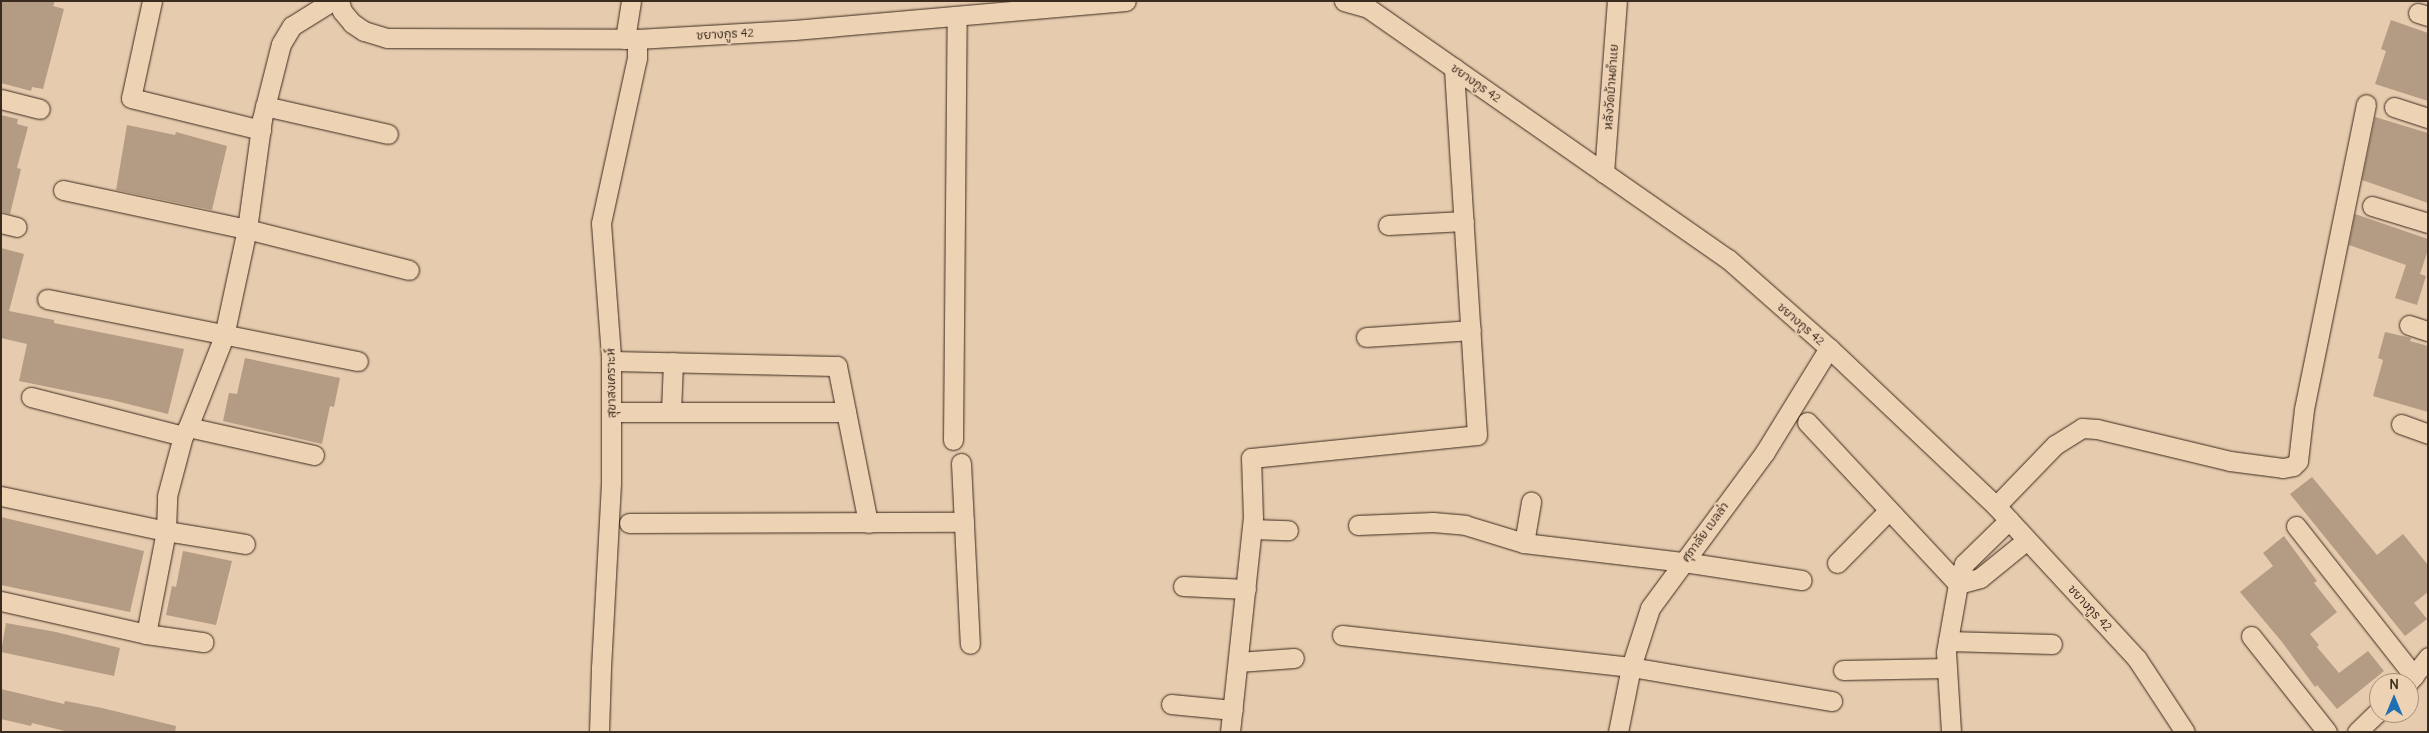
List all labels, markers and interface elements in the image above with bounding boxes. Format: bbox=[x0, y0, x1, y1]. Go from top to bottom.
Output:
street label: ชยางกูร 42 bbox=[696, 25, 754, 43]
street label: หลังวัดบ้านตำแย bbox=[1601, 43, 1621, 131]
street label: ชยางกูร 42 bbox=[1448, 60, 1504, 106]
street label: ชยางกูร 42 bbox=[1774, 299, 1828, 349]
street label: สุขาสงเคราะห์ bbox=[603, 348, 619, 418]
street label: ศุภาลัย เบลล่า bbox=[1678, 499, 1732, 565]
street label: ชยางกูร 42 bbox=[2065, 582, 2115, 634]
north arrow bbox=[2369, 673, 2419, 723]
text: N bbox=[2389, 675, 2399, 693]

